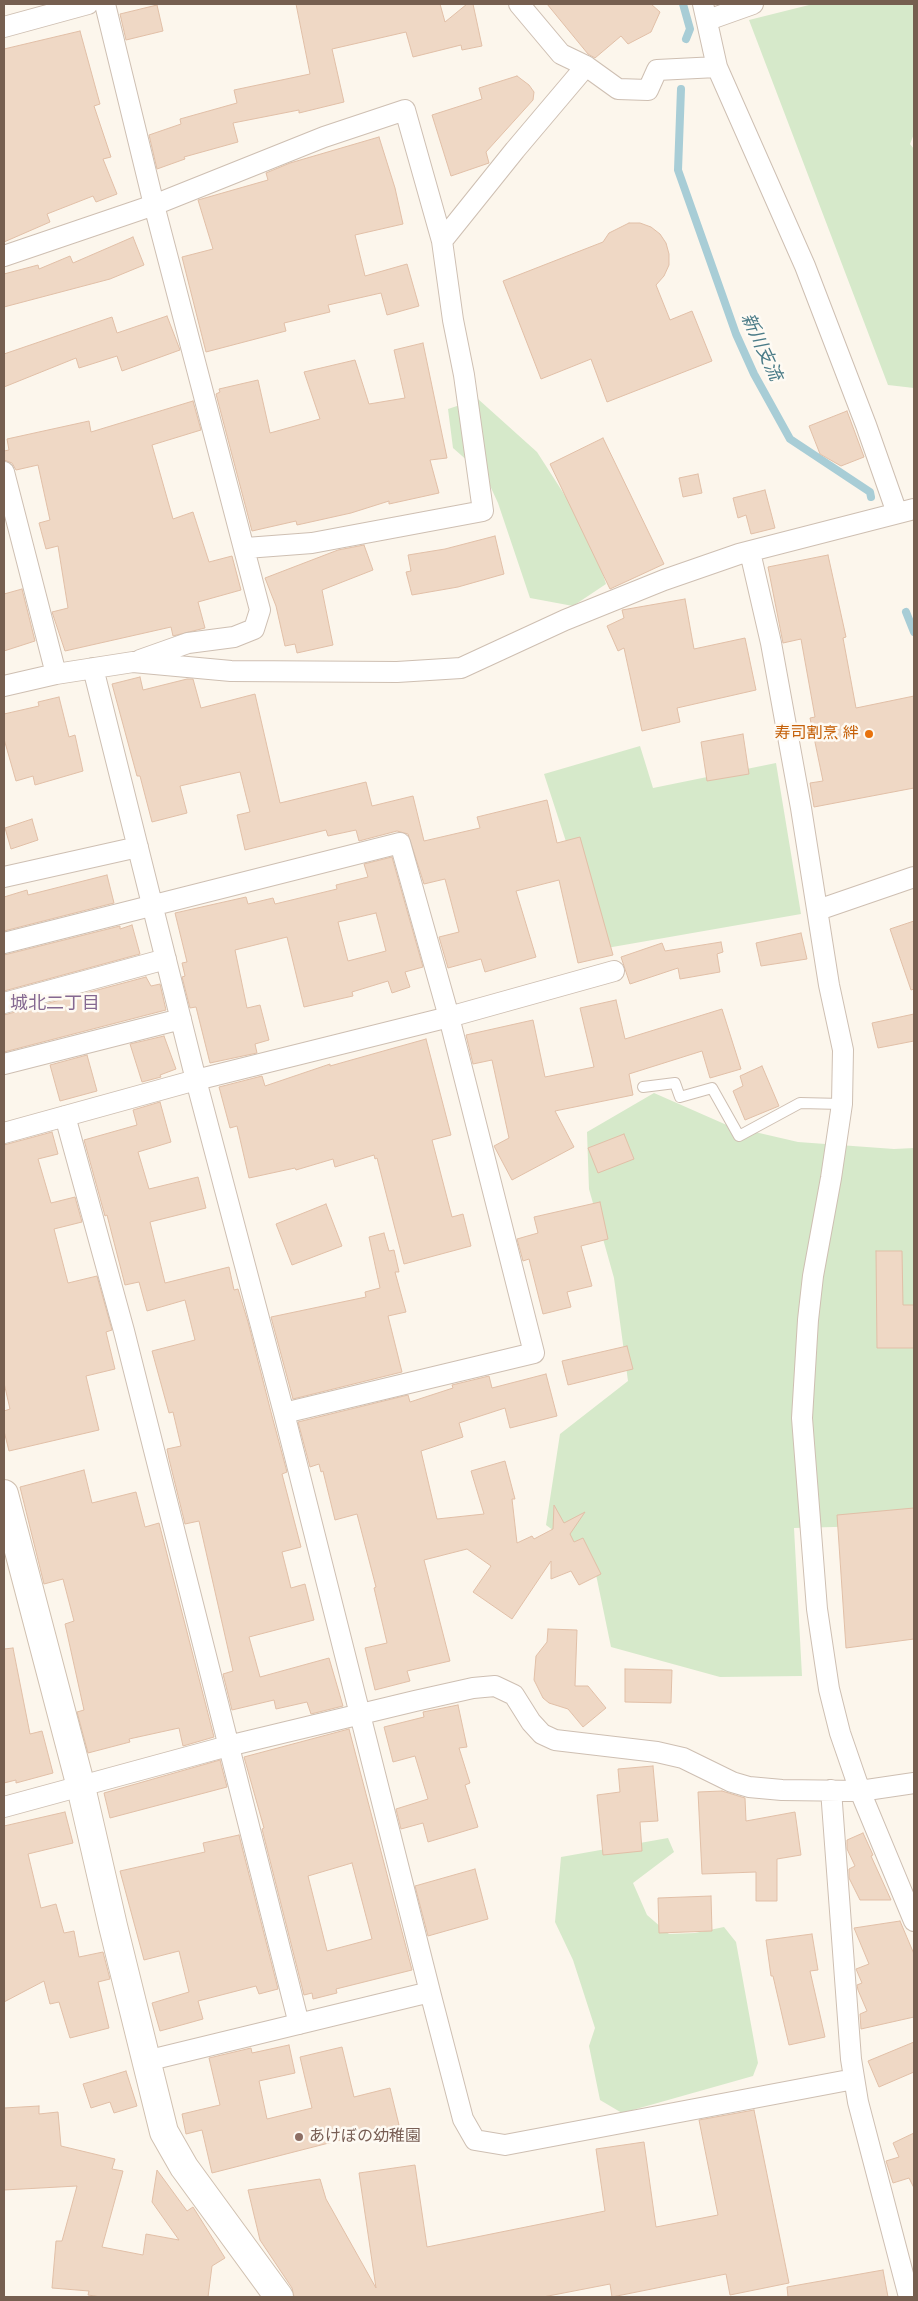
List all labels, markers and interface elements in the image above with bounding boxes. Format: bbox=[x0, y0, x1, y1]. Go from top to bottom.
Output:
water label: 新川支流 bbox=[736, 310, 786, 384]
place label: 寿司割烹 絆 bbox=[775, 724, 859, 744]
marker: 寿司割烹 絆 bbox=[863, 728, 875, 740]
district label: 城北二丁目 bbox=[10, 993, 100, 1015]
place label: あけぼの幼稚園 bbox=[309, 2127, 421, 2147]
marker: あけぼの幼稚園 bbox=[293, 2131, 305, 2143]

